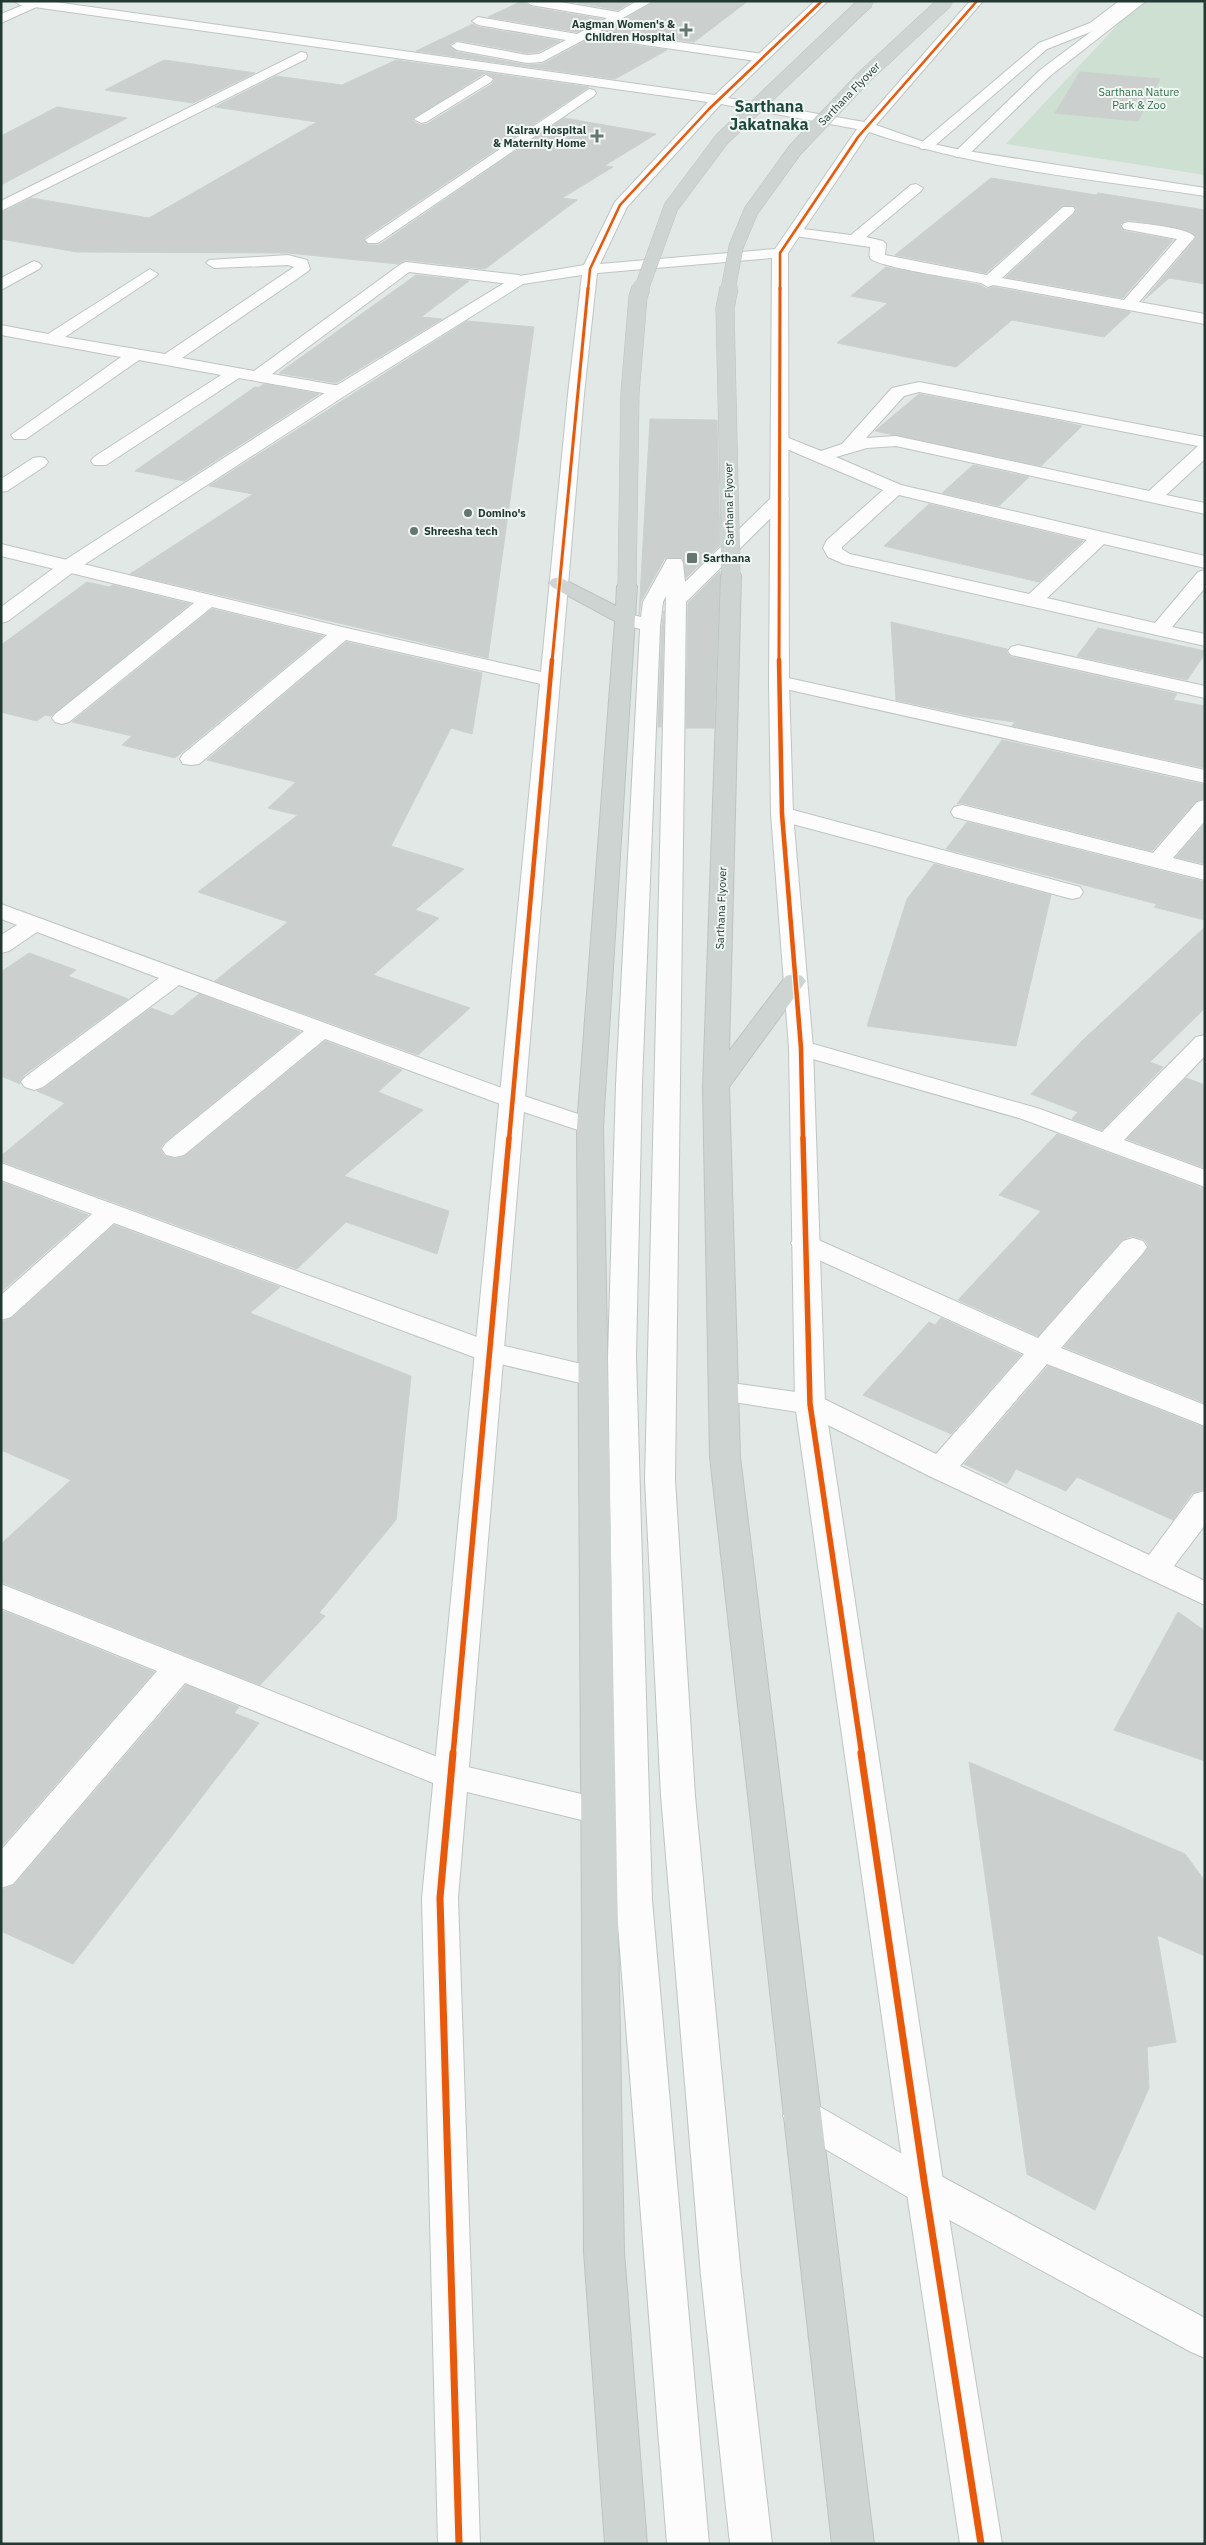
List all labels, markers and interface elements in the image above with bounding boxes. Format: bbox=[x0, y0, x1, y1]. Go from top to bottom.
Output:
place label: Aagman Women's & Children Hospital bbox=[572, 17, 676, 44]
marker: Aagman Women's & Children Hospital bbox=[679, 23, 693, 37]
street label: Sarthana Flyover bbox=[815, 59, 883, 129]
park label: Sarthana Nature Park & Zoo bbox=[1099, 85, 1179, 112]
district label: Sarthana Jakatnaka bbox=[729, 96, 809, 134]
place label: Kalrav Hospital & Maternity Home bbox=[493, 123, 587, 150]
marker: Kalrav Hospital & Maternity Home bbox=[590, 129, 604, 143]
street label: Sarthana Flyover bbox=[721, 462, 737, 546]
place label: Domino's bbox=[478, 506, 526, 520]
marker: Domino's bbox=[462, 507, 474, 519]
place label: Shreesha tech bbox=[424, 524, 498, 538]
marker: Shreesha tech bbox=[408, 525, 420, 537]
marker: Sarthana bbox=[685, 551, 699, 565]
place label: Sarthana bbox=[703, 551, 750, 565]
street label: Sarthana Flyover bbox=[713, 866, 729, 950]

